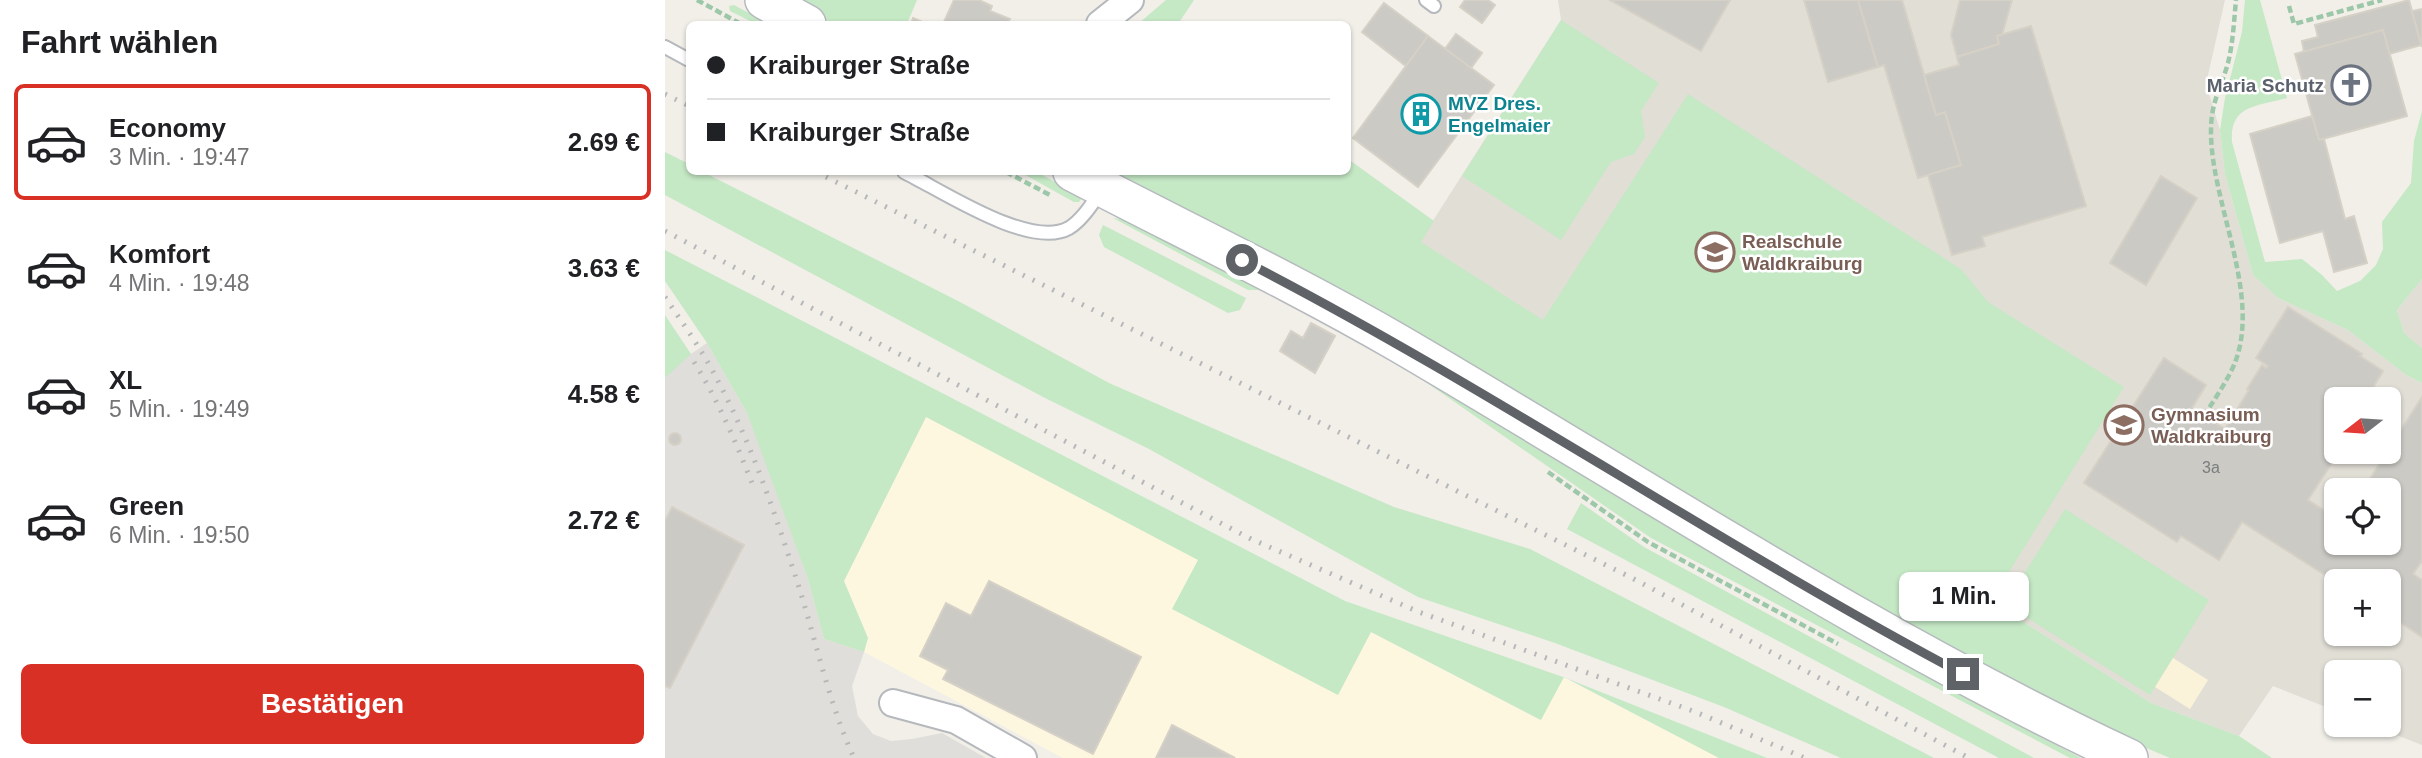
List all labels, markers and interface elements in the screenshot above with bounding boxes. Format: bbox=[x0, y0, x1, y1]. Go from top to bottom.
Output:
text: Fahrt wählen bbox=[21, 24, 218, 60]
text: Kraiburger Straße bbox=[749, 50, 970, 80]
church icon: Maria Schutz bbox=[2330, 64, 2372, 106]
place label: Maria Schutz bbox=[2207, 75, 2324, 96]
building icon: MVZ Dres. Engelmaier bbox=[1400, 93, 1442, 135]
place label: MVZ Dres. Engelmaier bbox=[1448, 93, 1551, 136]
icon: car bbox=[25, 111, 88, 174]
text: Economy bbox=[109, 113, 226, 143]
text: Kraiburger Straße bbox=[749, 117, 970, 147]
text: 2.69 € bbox=[568, 127, 640, 157]
text: 3 Min. · 19:47 bbox=[109, 144, 250, 170]
school or university icon: Realschule Waldkraiburg bbox=[1694, 231, 1736, 273]
place label: Realschule Waldkraiburg bbox=[1742, 231, 1863, 274]
icon: car bbox=[25, 237, 88, 300]
text: Komfort bbox=[109, 239, 210, 269]
route start bbox=[1226, 244, 1258, 276]
text: 3.63 € bbox=[568, 253, 640, 283]
text: 4 Min. · 19:48 bbox=[109, 270, 250, 296]
icon: car bbox=[25, 363, 88, 426]
text: XL bbox=[109, 365, 142, 395]
text: 4.58 € bbox=[568, 379, 640, 409]
north arrow bbox=[2324, 387, 2401, 464]
map controls bbox=[2324, 387, 2401, 737]
text: 5 Min. · 19:49 bbox=[109, 396, 250, 422]
school or university icon: Gymnasium Waldkraiburg bbox=[2103, 404, 2145, 446]
place label: Gymnasium Waldkraiburg bbox=[2151, 404, 2272, 447]
house number: 3a bbox=[2202, 459, 2220, 476]
button: locate bbox=[2324, 478, 2401, 555]
icon: car bbox=[25, 489, 88, 552]
text: Green bbox=[109, 491, 184, 521]
text: 2.72 € bbox=[568, 505, 640, 535]
text: 6 Min. · 19:50 bbox=[109, 522, 250, 548]
button: + bbox=[2324, 569, 2401, 646]
callout: 1 Min. bbox=[1898, 572, 2028, 622]
text: 1 Min. bbox=[1931, 583, 1997, 609]
route end bbox=[1947, 658, 1979, 690]
button: − bbox=[2324, 660, 2401, 737]
button: Bestätigen bbox=[21, 664, 644, 744]

